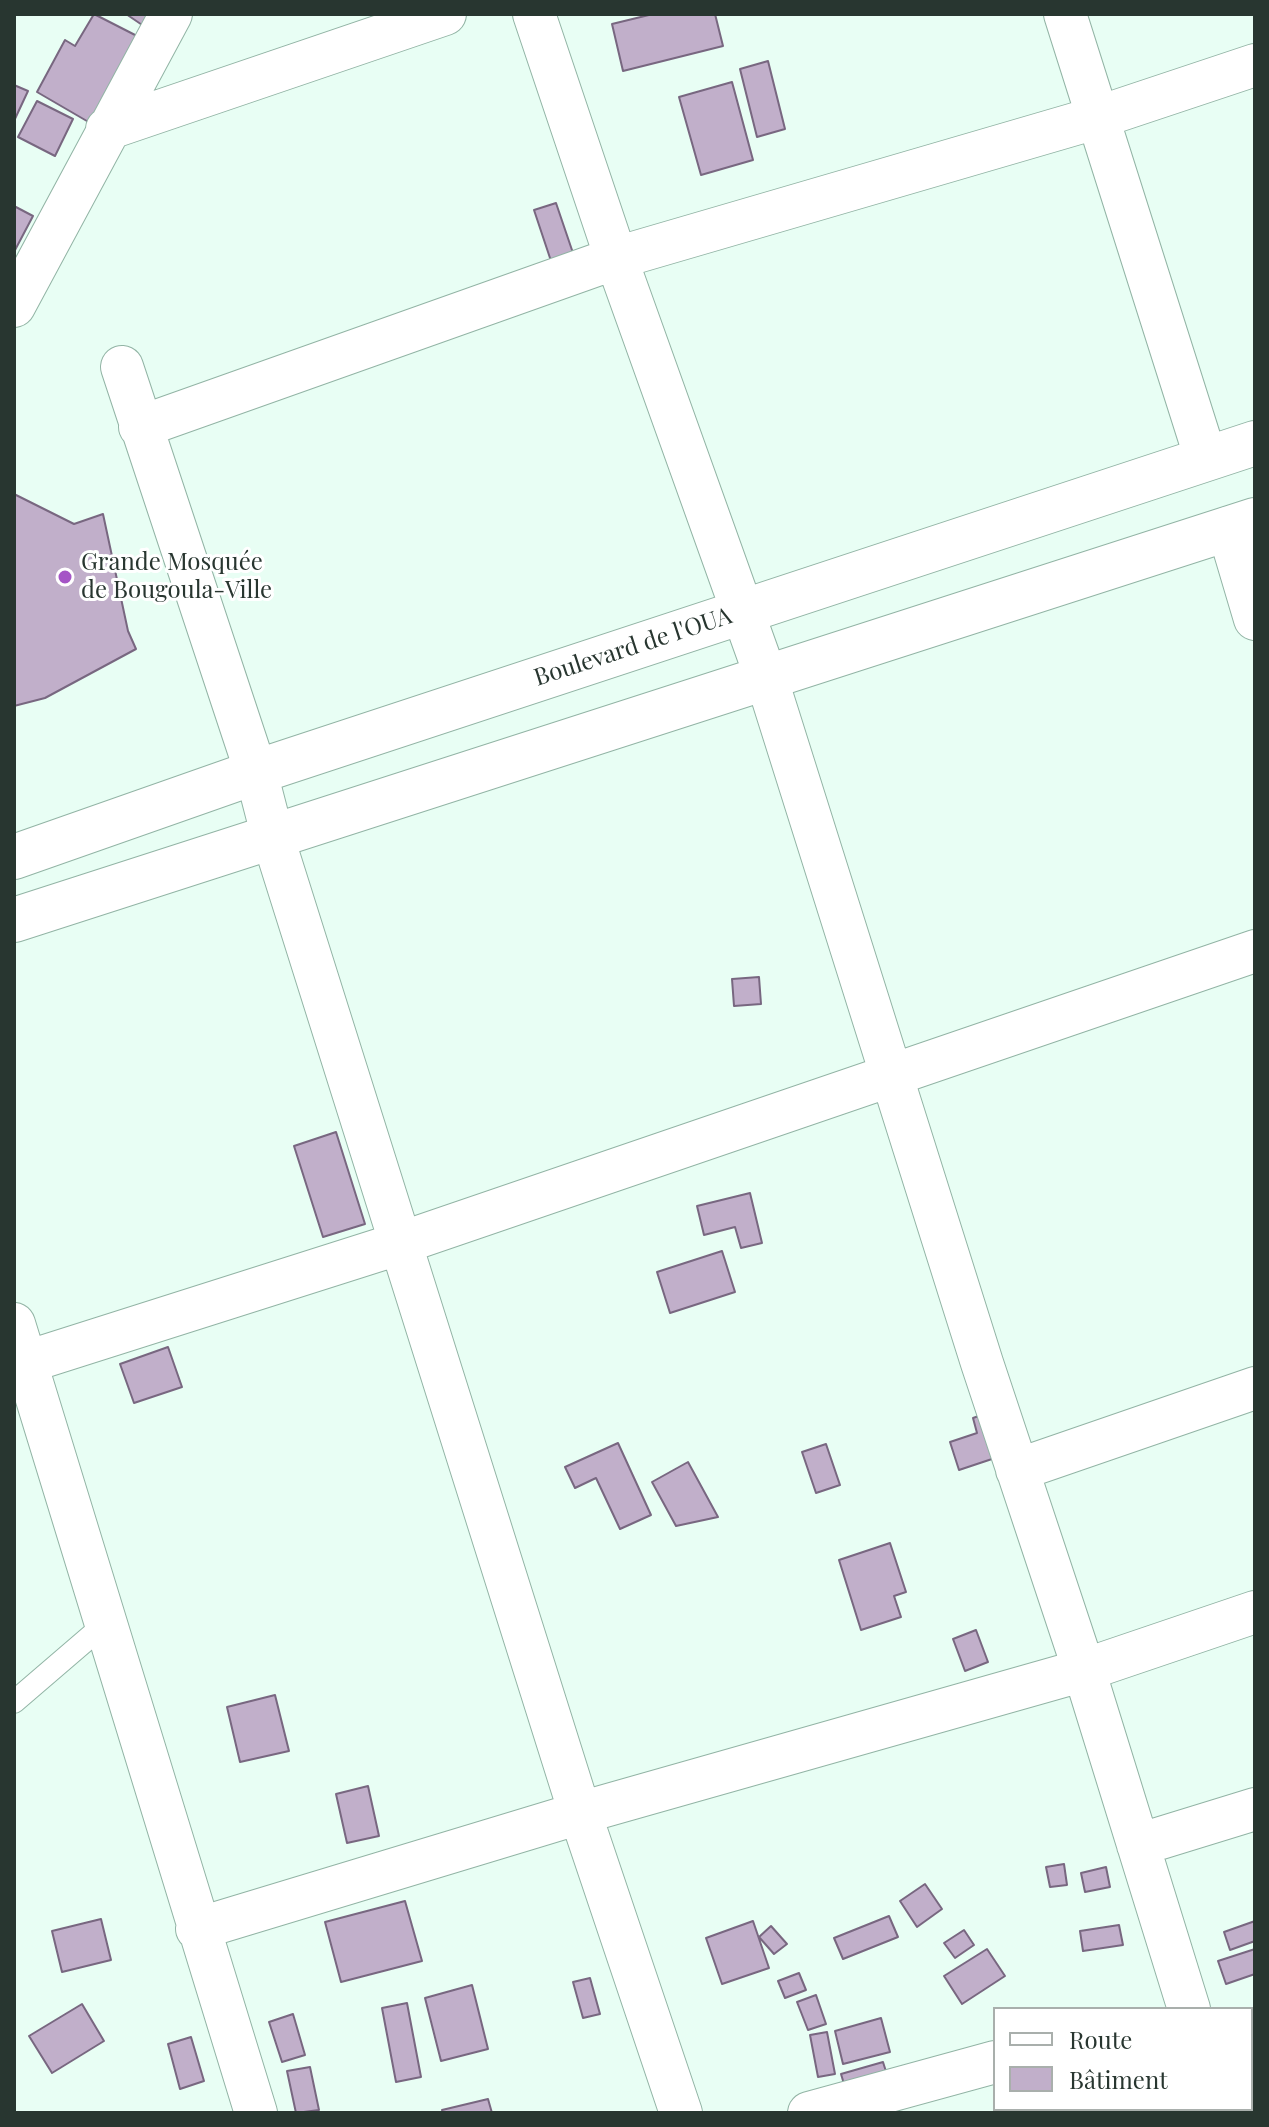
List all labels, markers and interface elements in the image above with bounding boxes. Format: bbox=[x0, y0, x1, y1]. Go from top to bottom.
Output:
place label: Grande Mosquée de Bougoula-Ville bbox=[81, 549, 272, 605]
marker: Grande Mosquée de Bougoula-Ville bbox=[56, 568, 74, 586]
street label: Boulevard de l'OUA bbox=[530, 601, 736, 693]
legend bbox=[993, 2007, 1253, 2111]
text: Route bbox=[1069, 2023, 1132, 2055]
text: Bâtiment bbox=[1069, 2063, 1168, 2095]

